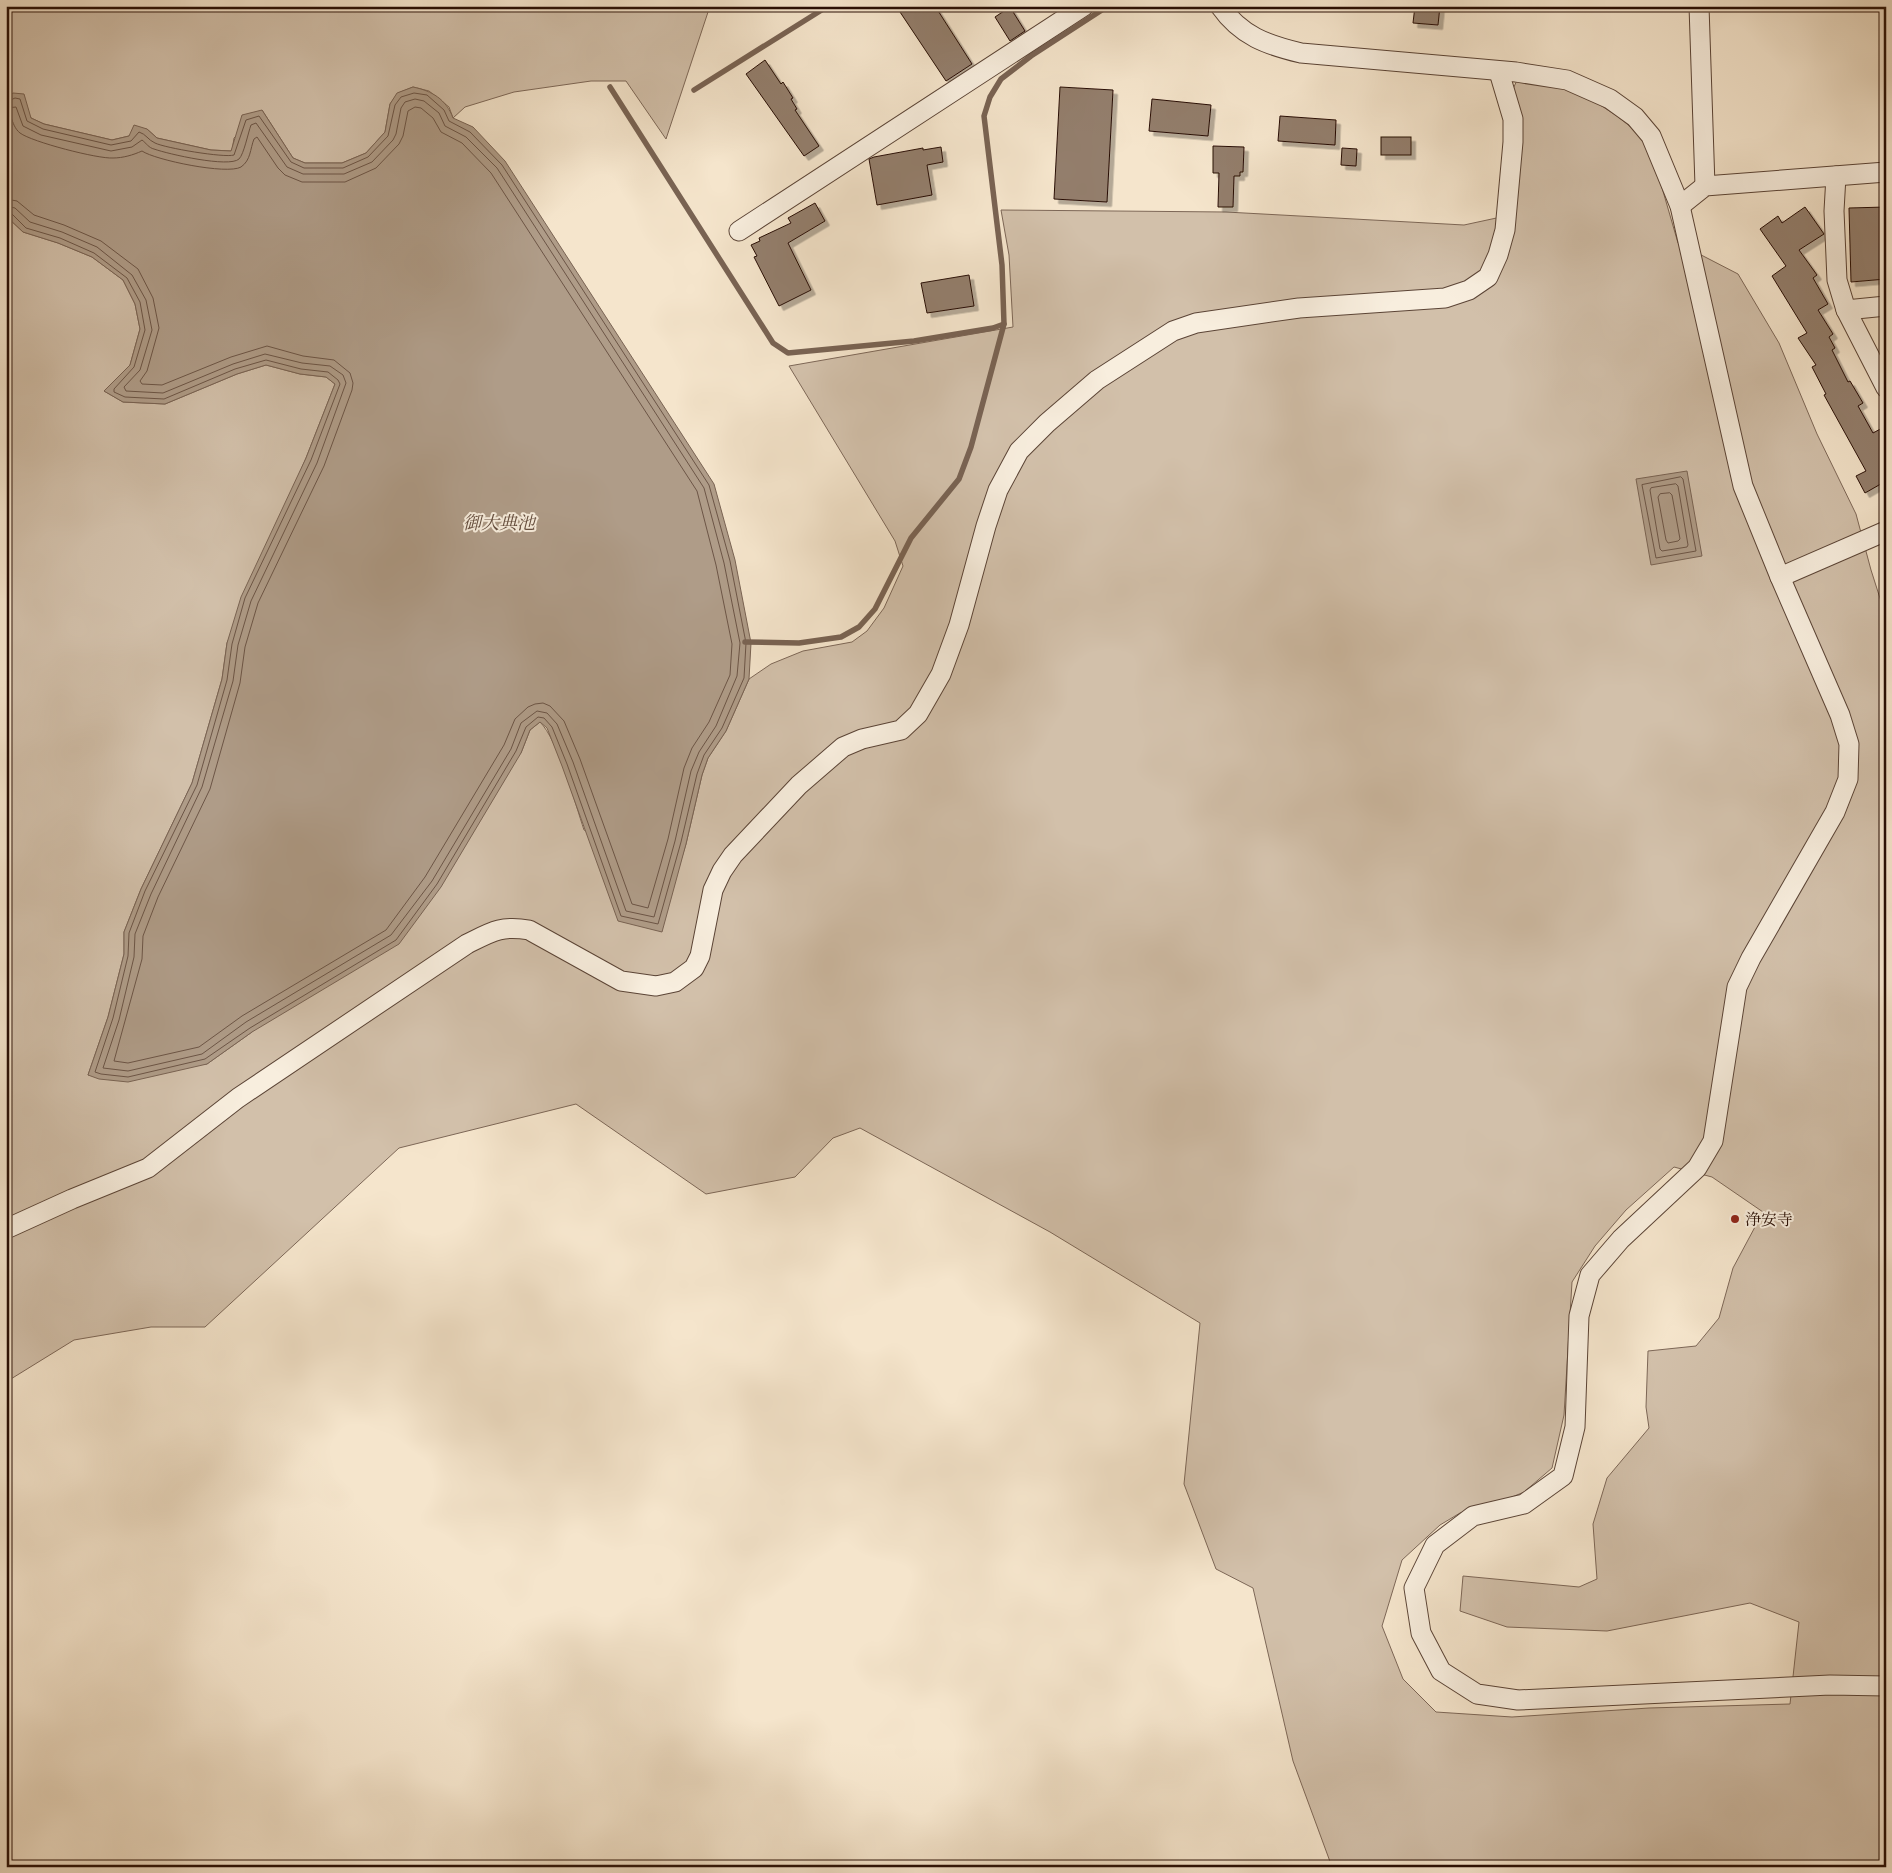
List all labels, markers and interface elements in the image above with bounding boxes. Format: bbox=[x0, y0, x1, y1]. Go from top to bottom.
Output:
water label: 御大典池 bbox=[463, 512, 537, 535]
place label: 浄安寺 bbox=[1745, 1210, 1793, 1230]
marker: 浄安寺 bbox=[1729, 1213, 1741, 1225]

